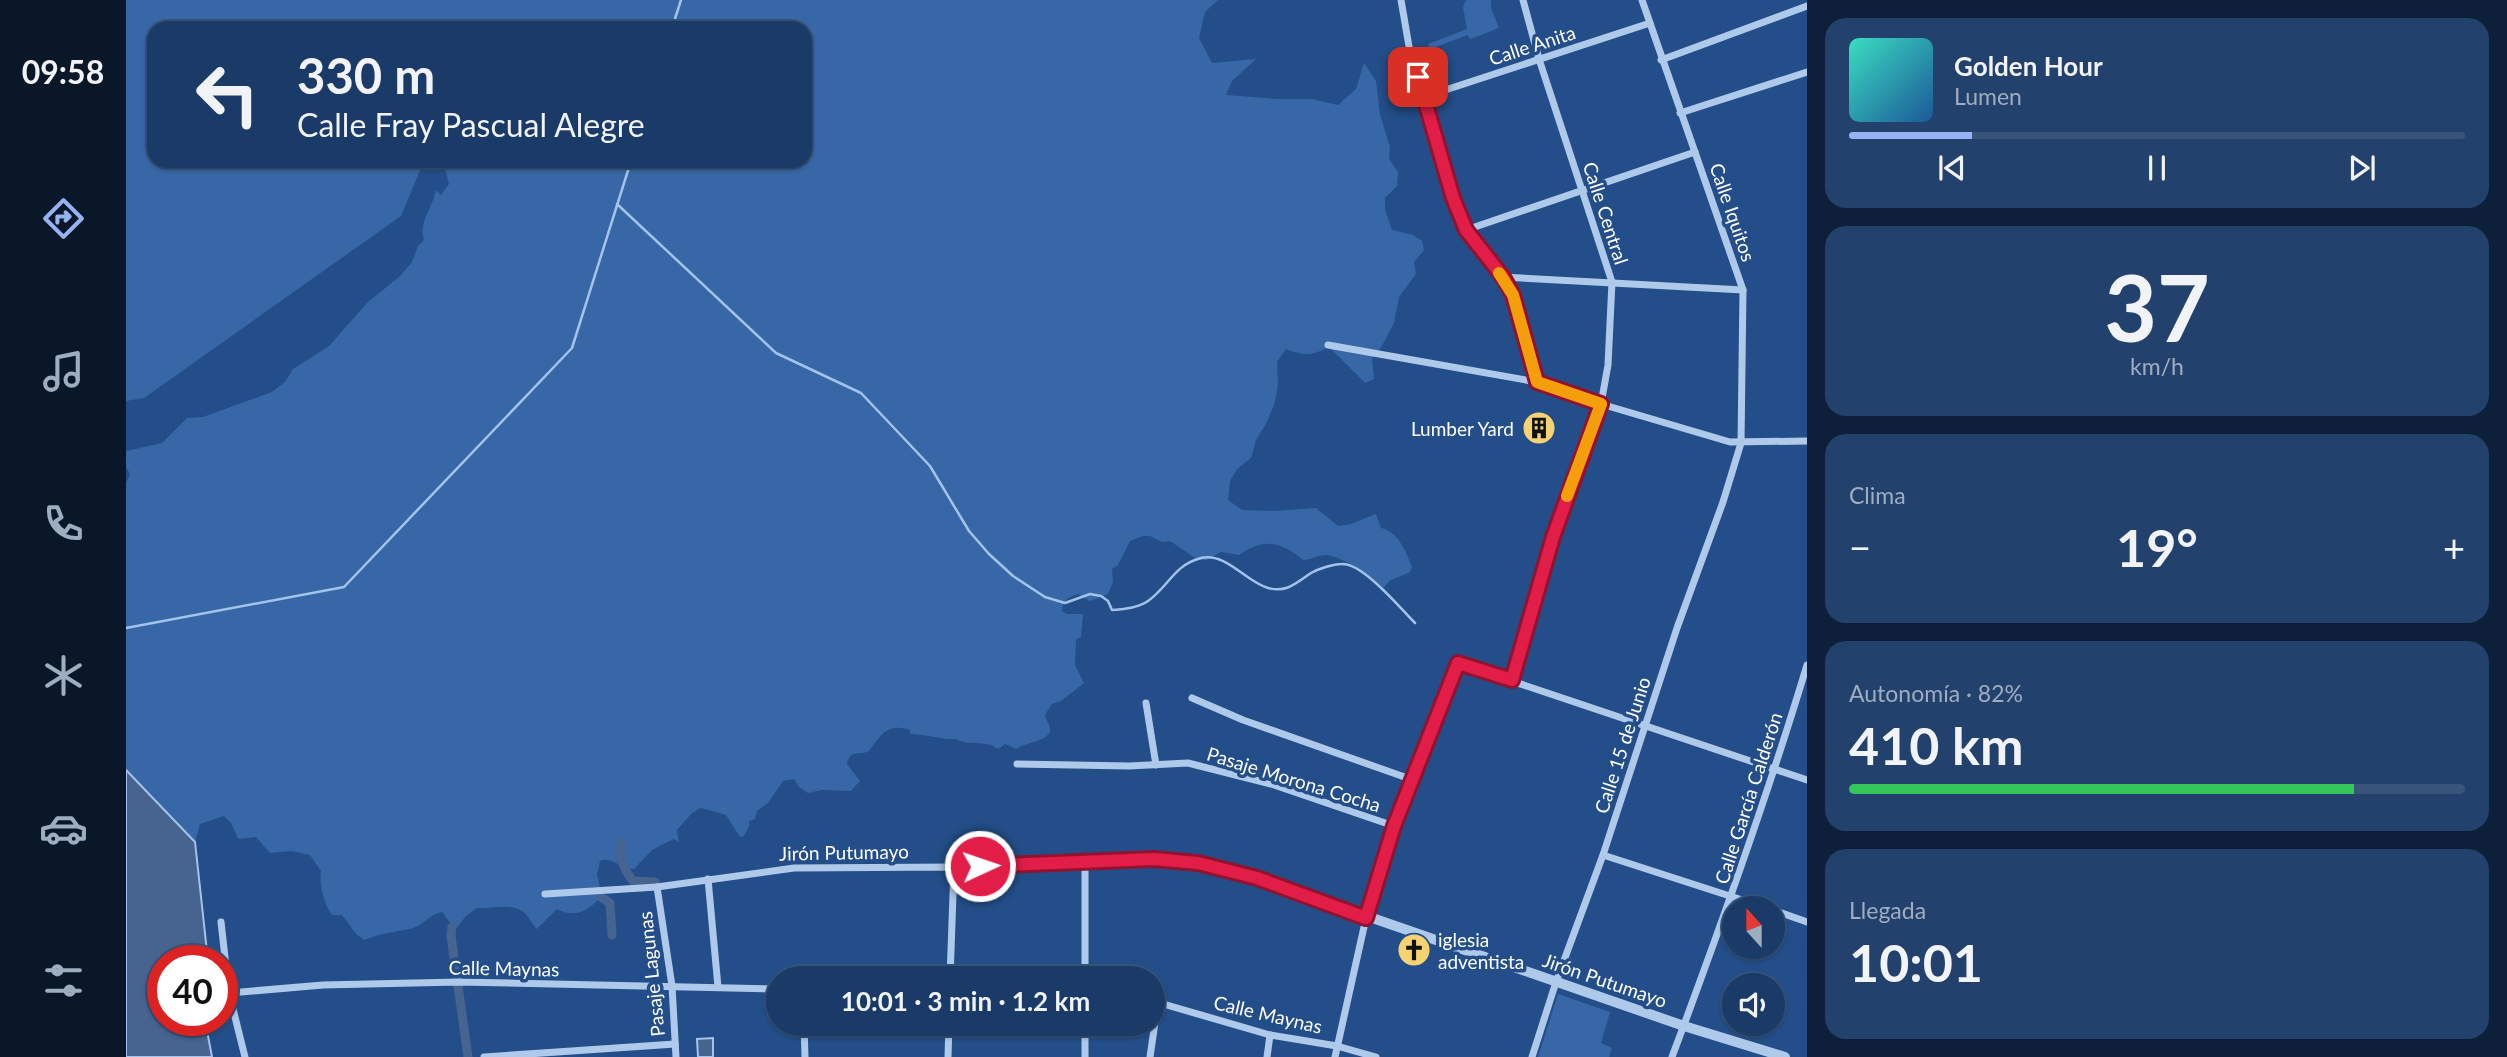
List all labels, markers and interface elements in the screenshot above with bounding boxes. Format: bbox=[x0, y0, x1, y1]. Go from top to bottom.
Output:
street label: Calle Anita bbox=[1486, 20, 1578, 70]
text: 330 m bbox=[297, 46, 435, 104]
pin bbox=[1388, 47, 1448, 107]
icon: left bbox=[182, 49, 273, 140]
text: Golden Hour bbox=[1954, 50, 2103, 82]
text: 09:58 bbox=[22, 52, 104, 91]
icon: arrive bbox=[1399, 58, 1437, 96]
text: Lumen bbox=[1954, 82, 2022, 110]
text: Calle Fray Pascual Alegre bbox=[297, 105, 645, 144]
icon: previous bbox=[1933, 149, 1971, 187]
icon: pause bbox=[2138, 149, 2176, 187]
icon: next bbox=[2343, 149, 2381, 187]
street label: Calle Central bbox=[1579, 159, 1633, 267]
street label: Calle Iquitos bbox=[1705, 160, 1761, 264]
icon: directions bbox=[39, 194, 88, 243]
text: 37 bbox=[2104, 252, 2210, 361]
icon: music bbox=[39, 347, 88, 396]
text: km/h bbox=[2130, 352, 2184, 380]
building icon: Lumber Yard bbox=[1520, 409, 1558, 447]
place label: Lumber Yard bbox=[1411, 417, 1514, 440]
text: Clima bbox=[1849, 481, 1906, 509]
icon: phone bbox=[39, 499, 88, 548]
text: 19° bbox=[2116, 516, 2198, 578]
text: − bbox=[1849, 524, 1871, 570]
text: + bbox=[2443, 524, 2465, 570]
icon: climate bbox=[39, 651, 88, 700]
street label: Calle 15 de Junio bbox=[1589, 674, 1655, 816]
text: Autonomía · 82% bbox=[1849, 679, 2023, 707]
street label: Calle García Calderón bbox=[1709, 709, 1787, 887]
text: 410 km bbox=[1849, 714, 2023, 776]
street label: Pasaje Morona Cocha bbox=[1204, 742, 1384, 816]
icon: car bbox=[39, 804, 88, 853]
position arrow bbox=[943, 829, 1017, 903]
street label: Jirón Putumayo bbox=[779, 839, 909, 865]
north arrow bbox=[1722, 896, 1785, 959]
map controls bbox=[1722, 896, 1785, 1036]
text: Llegada bbox=[1849, 896, 1926, 924]
street label: Pasaje Lagunas bbox=[633, 910, 669, 1038]
place label: iglesia adventista bbox=[1438, 928, 1524, 973]
church icon: iglesia adventista bbox=[1395, 931, 1433, 969]
text: 10:01 bbox=[1849, 931, 1983, 993]
speed limit sign: 40 bbox=[147, 945, 238, 1036]
street label: Jirón Putumayo bbox=[1540, 948, 1670, 1012]
icon: filters bbox=[39, 956, 88, 1005]
street label: Calle Maynas bbox=[448, 956, 560, 980]
button: sound bbox=[1722, 973, 1785, 1036]
text: 10:01 · 3 min · 1.2 km bbox=[841, 985, 1090, 1017]
street label: Calle Maynas bbox=[1212, 990, 1324, 1038]

